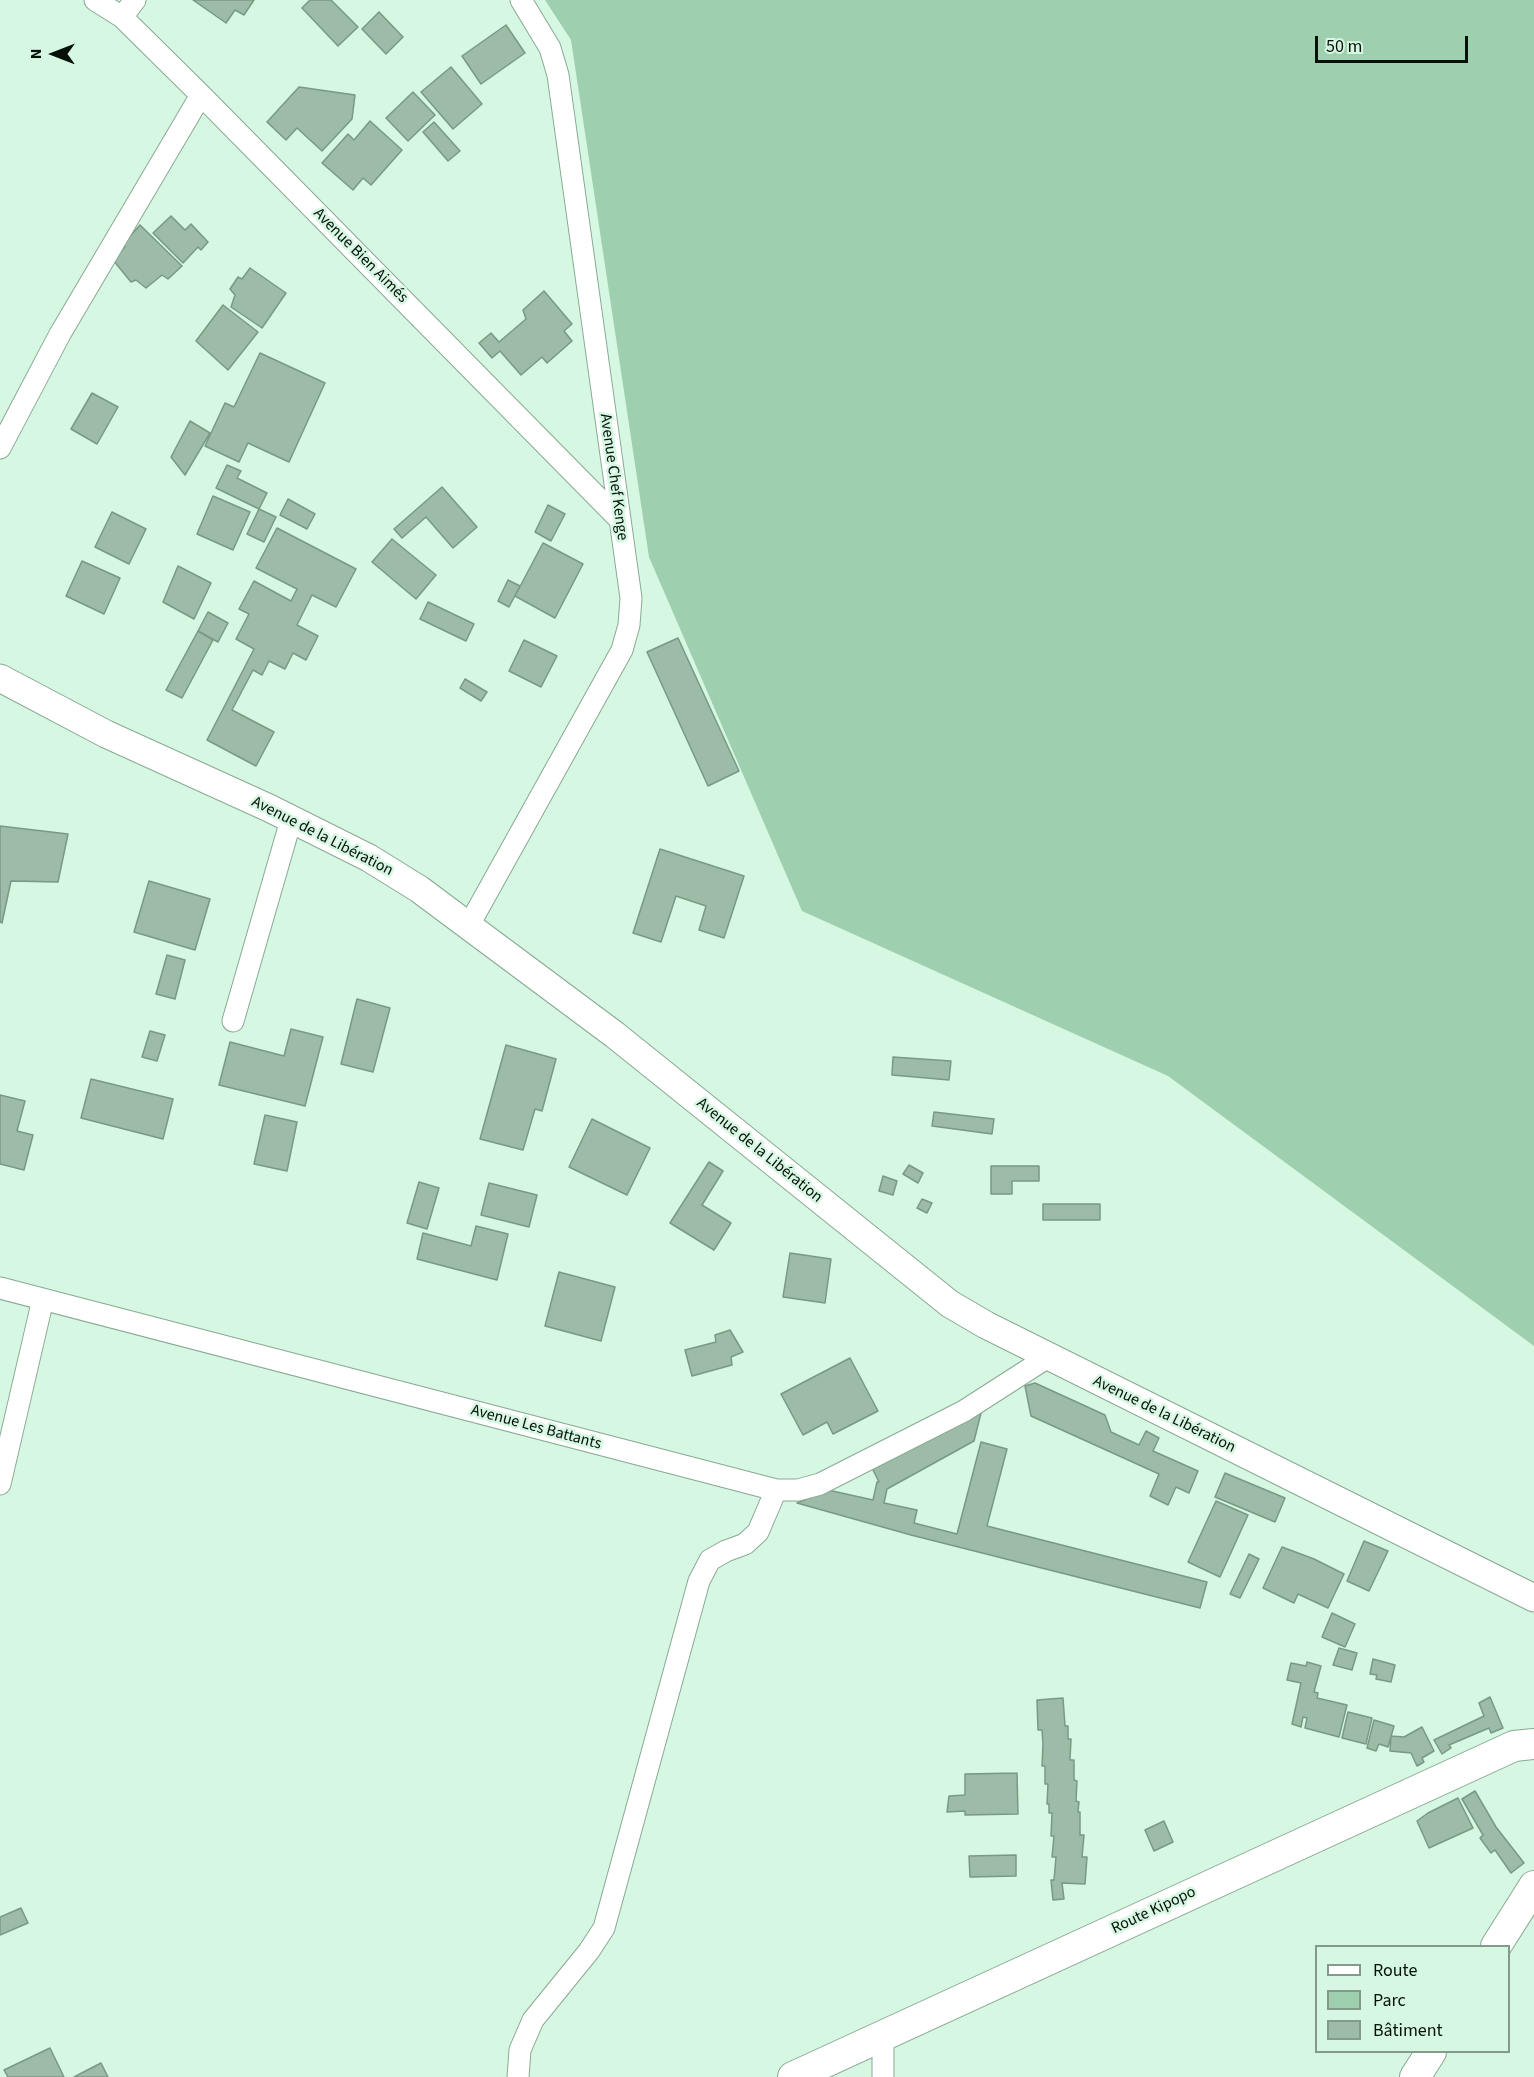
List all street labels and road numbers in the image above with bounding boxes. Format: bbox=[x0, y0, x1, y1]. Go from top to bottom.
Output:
street label: Avenue Bien Aimés bbox=[309, 205, 411, 307]
street label: Avenue Chef Kenge bbox=[595, 412, 631, 542]
street label: Avenue de la Libération bbox=[248, 793, 396, 881]
street label: Avenue de la Libération bbox=[692, 1094, 826, 1208]
street label: Avenue de la Libération bbox=[1090, 1372, 1238, 1458]
street label: Avenue Les Battants bbox=[469, 1401, 603, 1455]
street label: Route Kipopo bbox=[1109, 1883, 1199, 1939]

